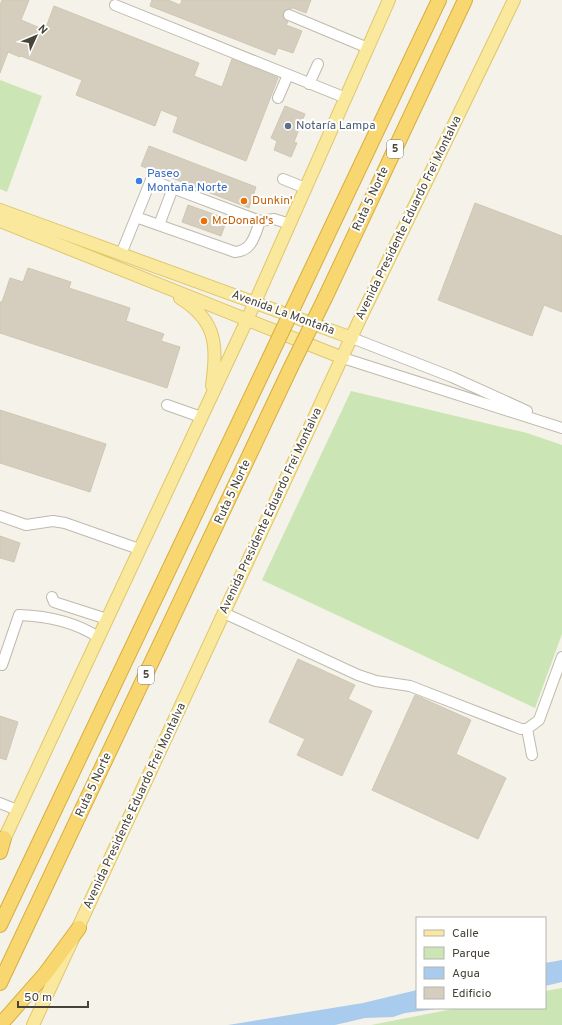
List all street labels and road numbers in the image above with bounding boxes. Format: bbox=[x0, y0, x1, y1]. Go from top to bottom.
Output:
street label: Avenida Presidente Eduardo Frei Montalva bbox=[352, 113, 466, 323]
road number: 5 bbox=[387, 140, 403, 158]
street label: Ruta 5 Norte bbox=[349, 164, 393, 234]
street label: Avenida La Montaña bbox=[229, 287, 337, 339]
street label: Avenida Presidente Eduardo Frei Montalva bbox=[216, 405, 326, 617]
street label: Ruta 5 Norte bbox=[211, 457, 255, 527]
road number: 5 bbox=[138, 666, 154, 684]
street label: Avenida Presidente Eduardo Frei Montalva bbox=[80, 700, 190, 912]
street label: Ruta 5 Norte bbox=[72, 750, 116, 820]

